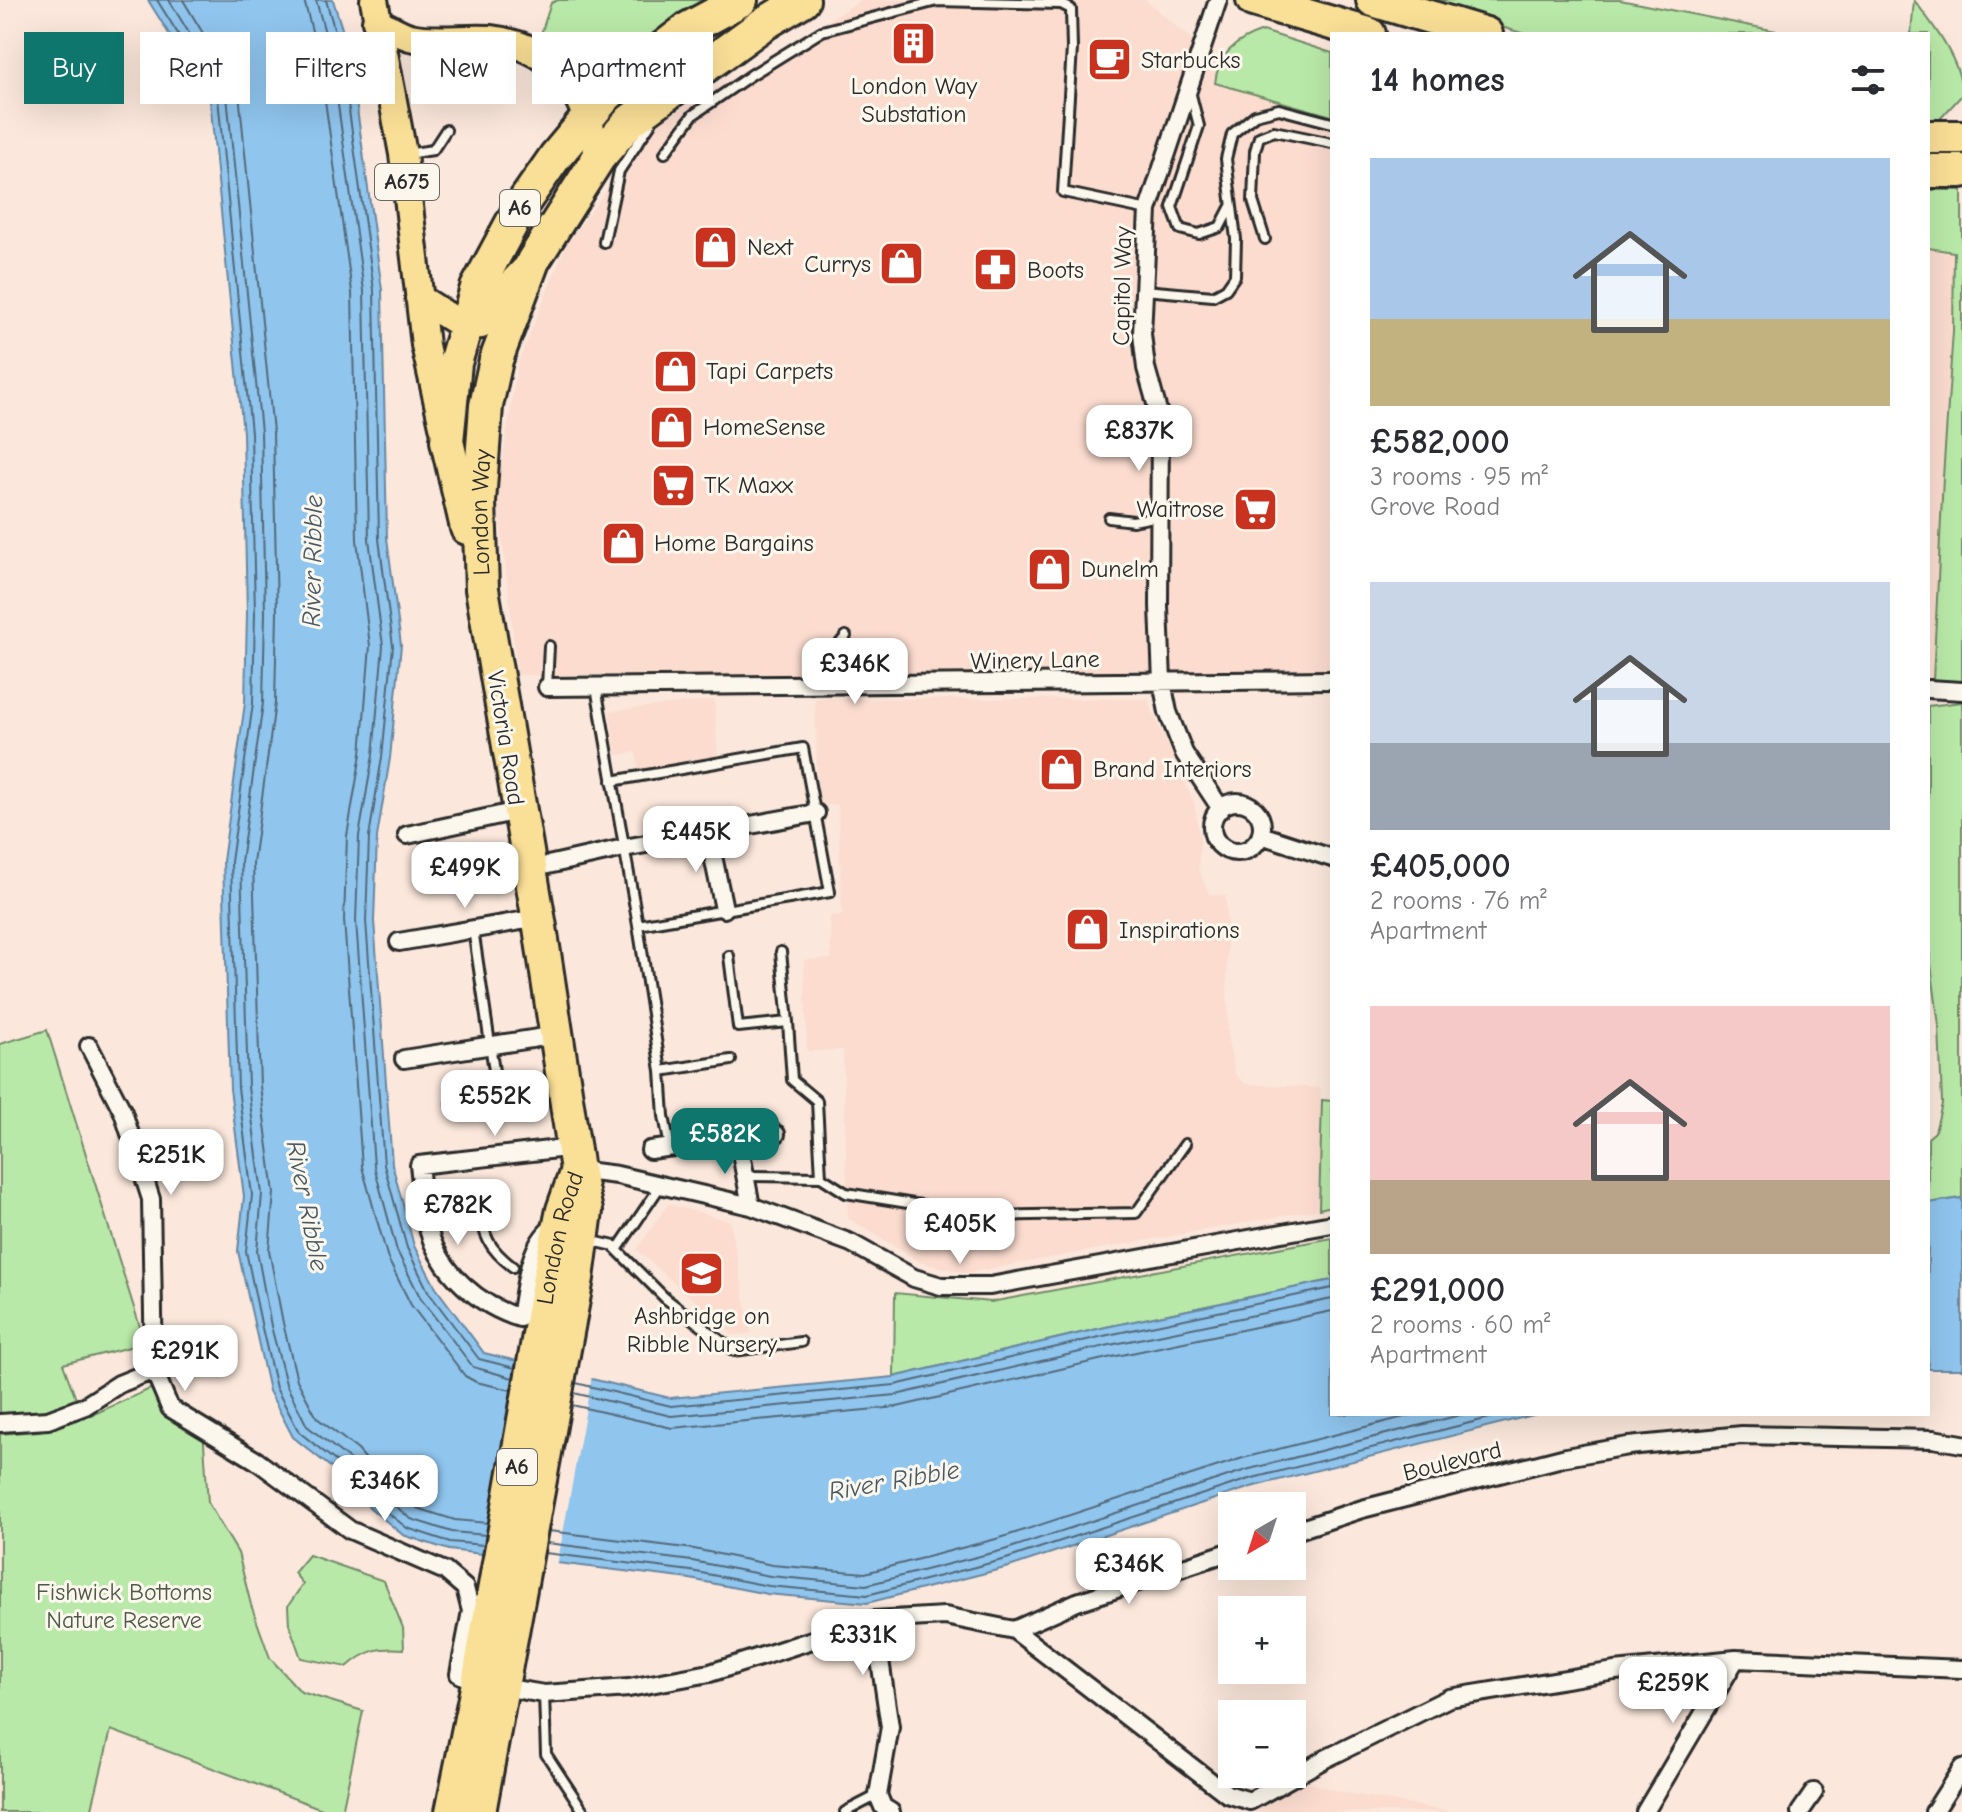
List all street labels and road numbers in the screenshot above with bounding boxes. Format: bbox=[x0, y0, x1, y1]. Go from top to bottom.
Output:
road number: A675 bbox=[375, 164, 439, 200]
road number: A6 bbox=[500, 190, 540, 226]
street label: Capitol Way bbox=[1107, 226, 1137, 346]
street label: London Way bbox=[465, 448, 497, 576]
street label: Winery Lane bbox=[970, 645, 1100, 675]
street label: Victoria Road bbox=[482, 669, 530, 807]
street label: London Road bbox=[531, 1168, 589, 1307]
street label: Boulevard bbox=[1400, 1435, 1504, 1487]
road number: A6 bbox=[497, 1449, 537, 1485]

